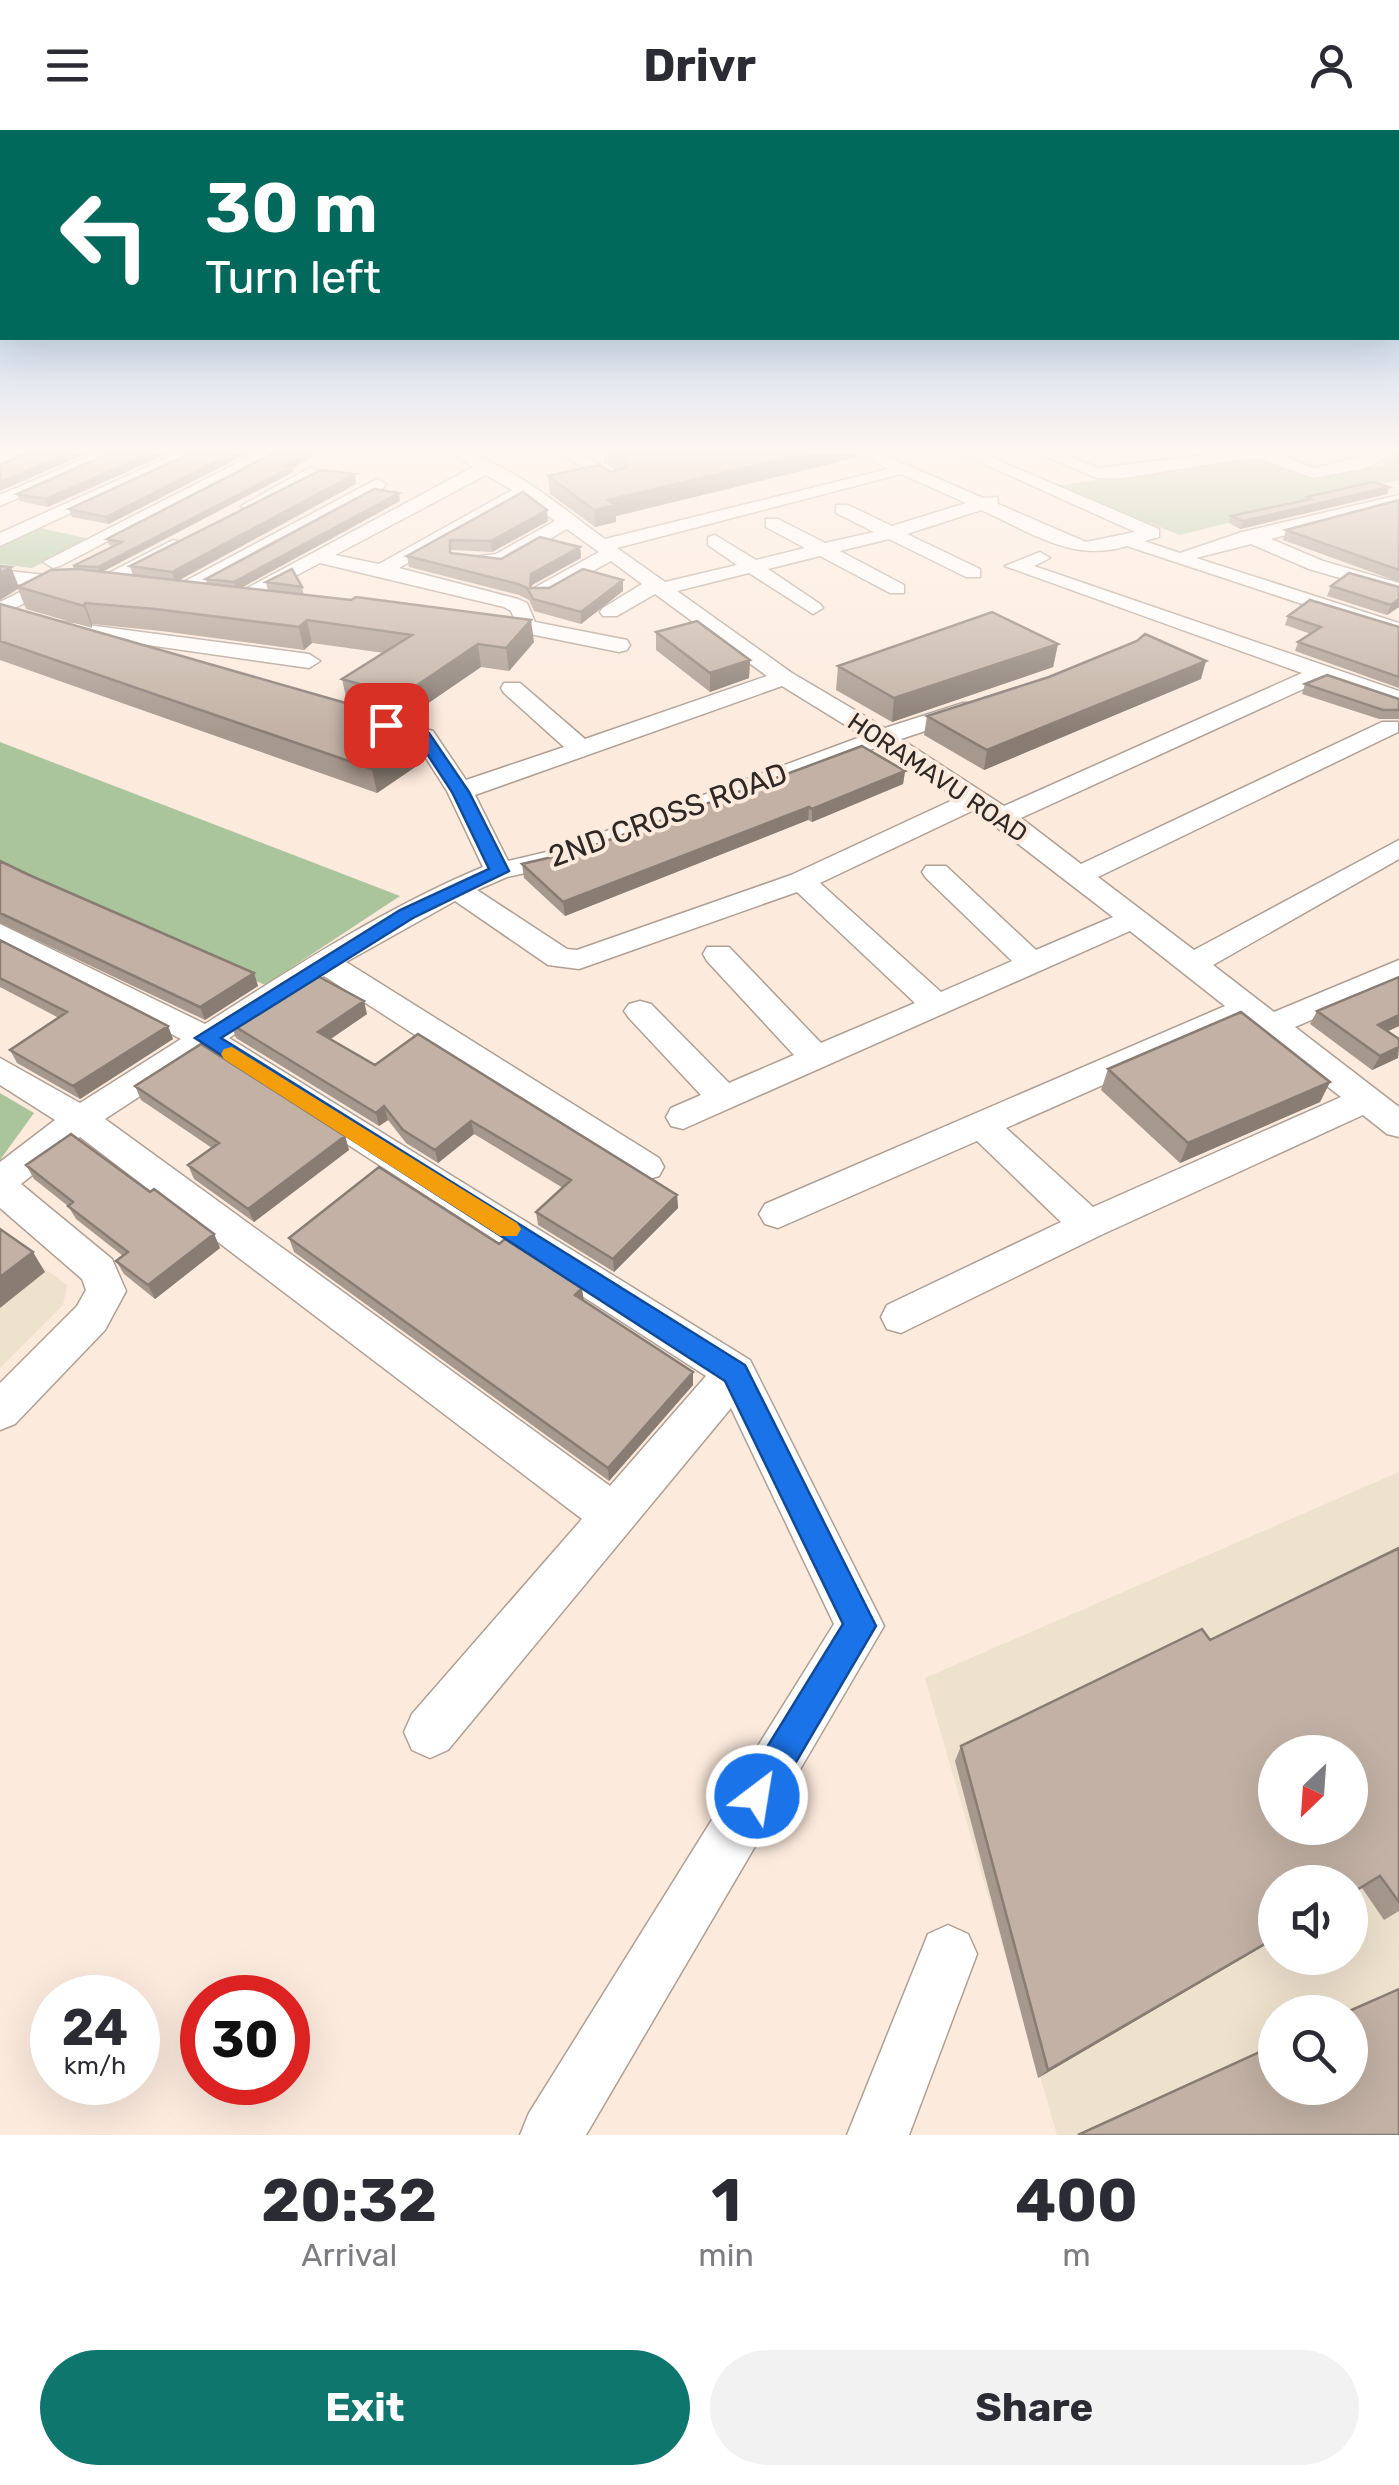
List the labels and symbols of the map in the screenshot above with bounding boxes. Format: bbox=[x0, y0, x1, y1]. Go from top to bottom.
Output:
pin bbox=[344, 683, 429, 768]
street label: HORAMAVU ROAD bbox=[842, 707, 1033, 848]
street label: 2ND CROSS ROAD bbox=[544, 755, 792, 875]
north arrow bbox=[1258, 1735, 1368, 1845]
position arrow bbox=[705, 1744, 809, 1848]
speed limit sign: 30 bbox=[180, 1975, 310, 2105]

